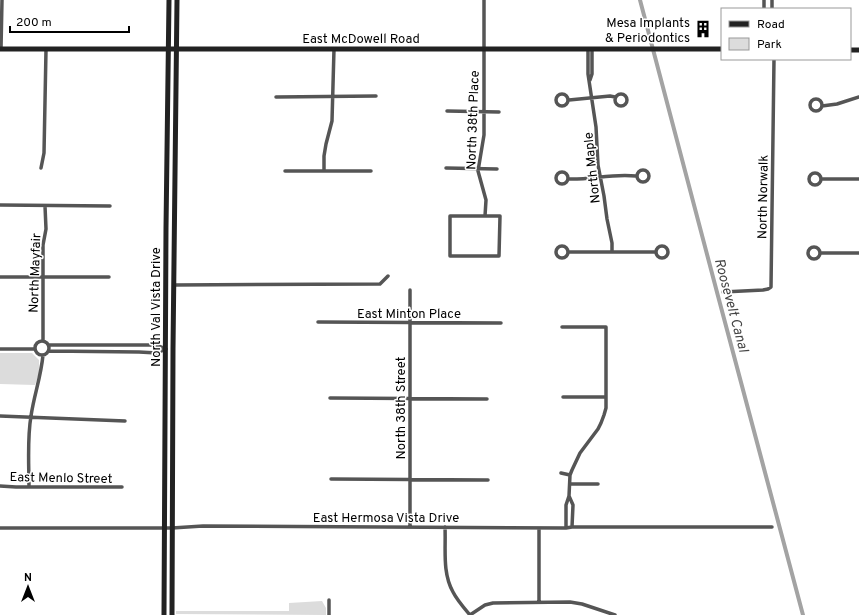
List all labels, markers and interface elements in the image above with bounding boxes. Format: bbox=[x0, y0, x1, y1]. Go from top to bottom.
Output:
scale bar bbox=[10, 8, 129, 34]
legend bbox=[721, 8, 851, 60]
text: 200 m bbox=[16, 15, 52, 31]
place label: Mesa Implants & Periodontics bbox=[605, 16, 690, 47]
text: Road bbox=[757, 17, 785, 33]
building icon: Mesa Implants & Periodontics bbox=[693, 19, 713, 39]
street label: East McDowell Road bbox=[302, 32, 420, 48]
text: Park bbox=[757, 37, 782, 53]
street label: North 38th Place bbox=[464, 70, 484, 170]
street label: North Maple bbox=[581, 131, 605, 204]
street label: North Norwalk bbox=[755, 155, 773, 239]
street label: North Mayfair bbox=[27, 233, 45, 313]
street label: North Val Vista Drive bbox=[149, 247, 165, 367]
water label: Roosevelt Canal bbox=[710, 257, 752, 356]
street label: East Minton Place bbox=[357, 307, 461, 323]
street label: North 38th Street bbox=[394, 356, 410, 460]
street label: East Menlo Street bbox=[9, 470, 113, 488]
street label: East Hermosa Vista Drive bbox=[313, 511, 459, 527]
north arrow bbox=[8, 567, 48, 607]
text: N bbox=[24, 571, 32, 585]

